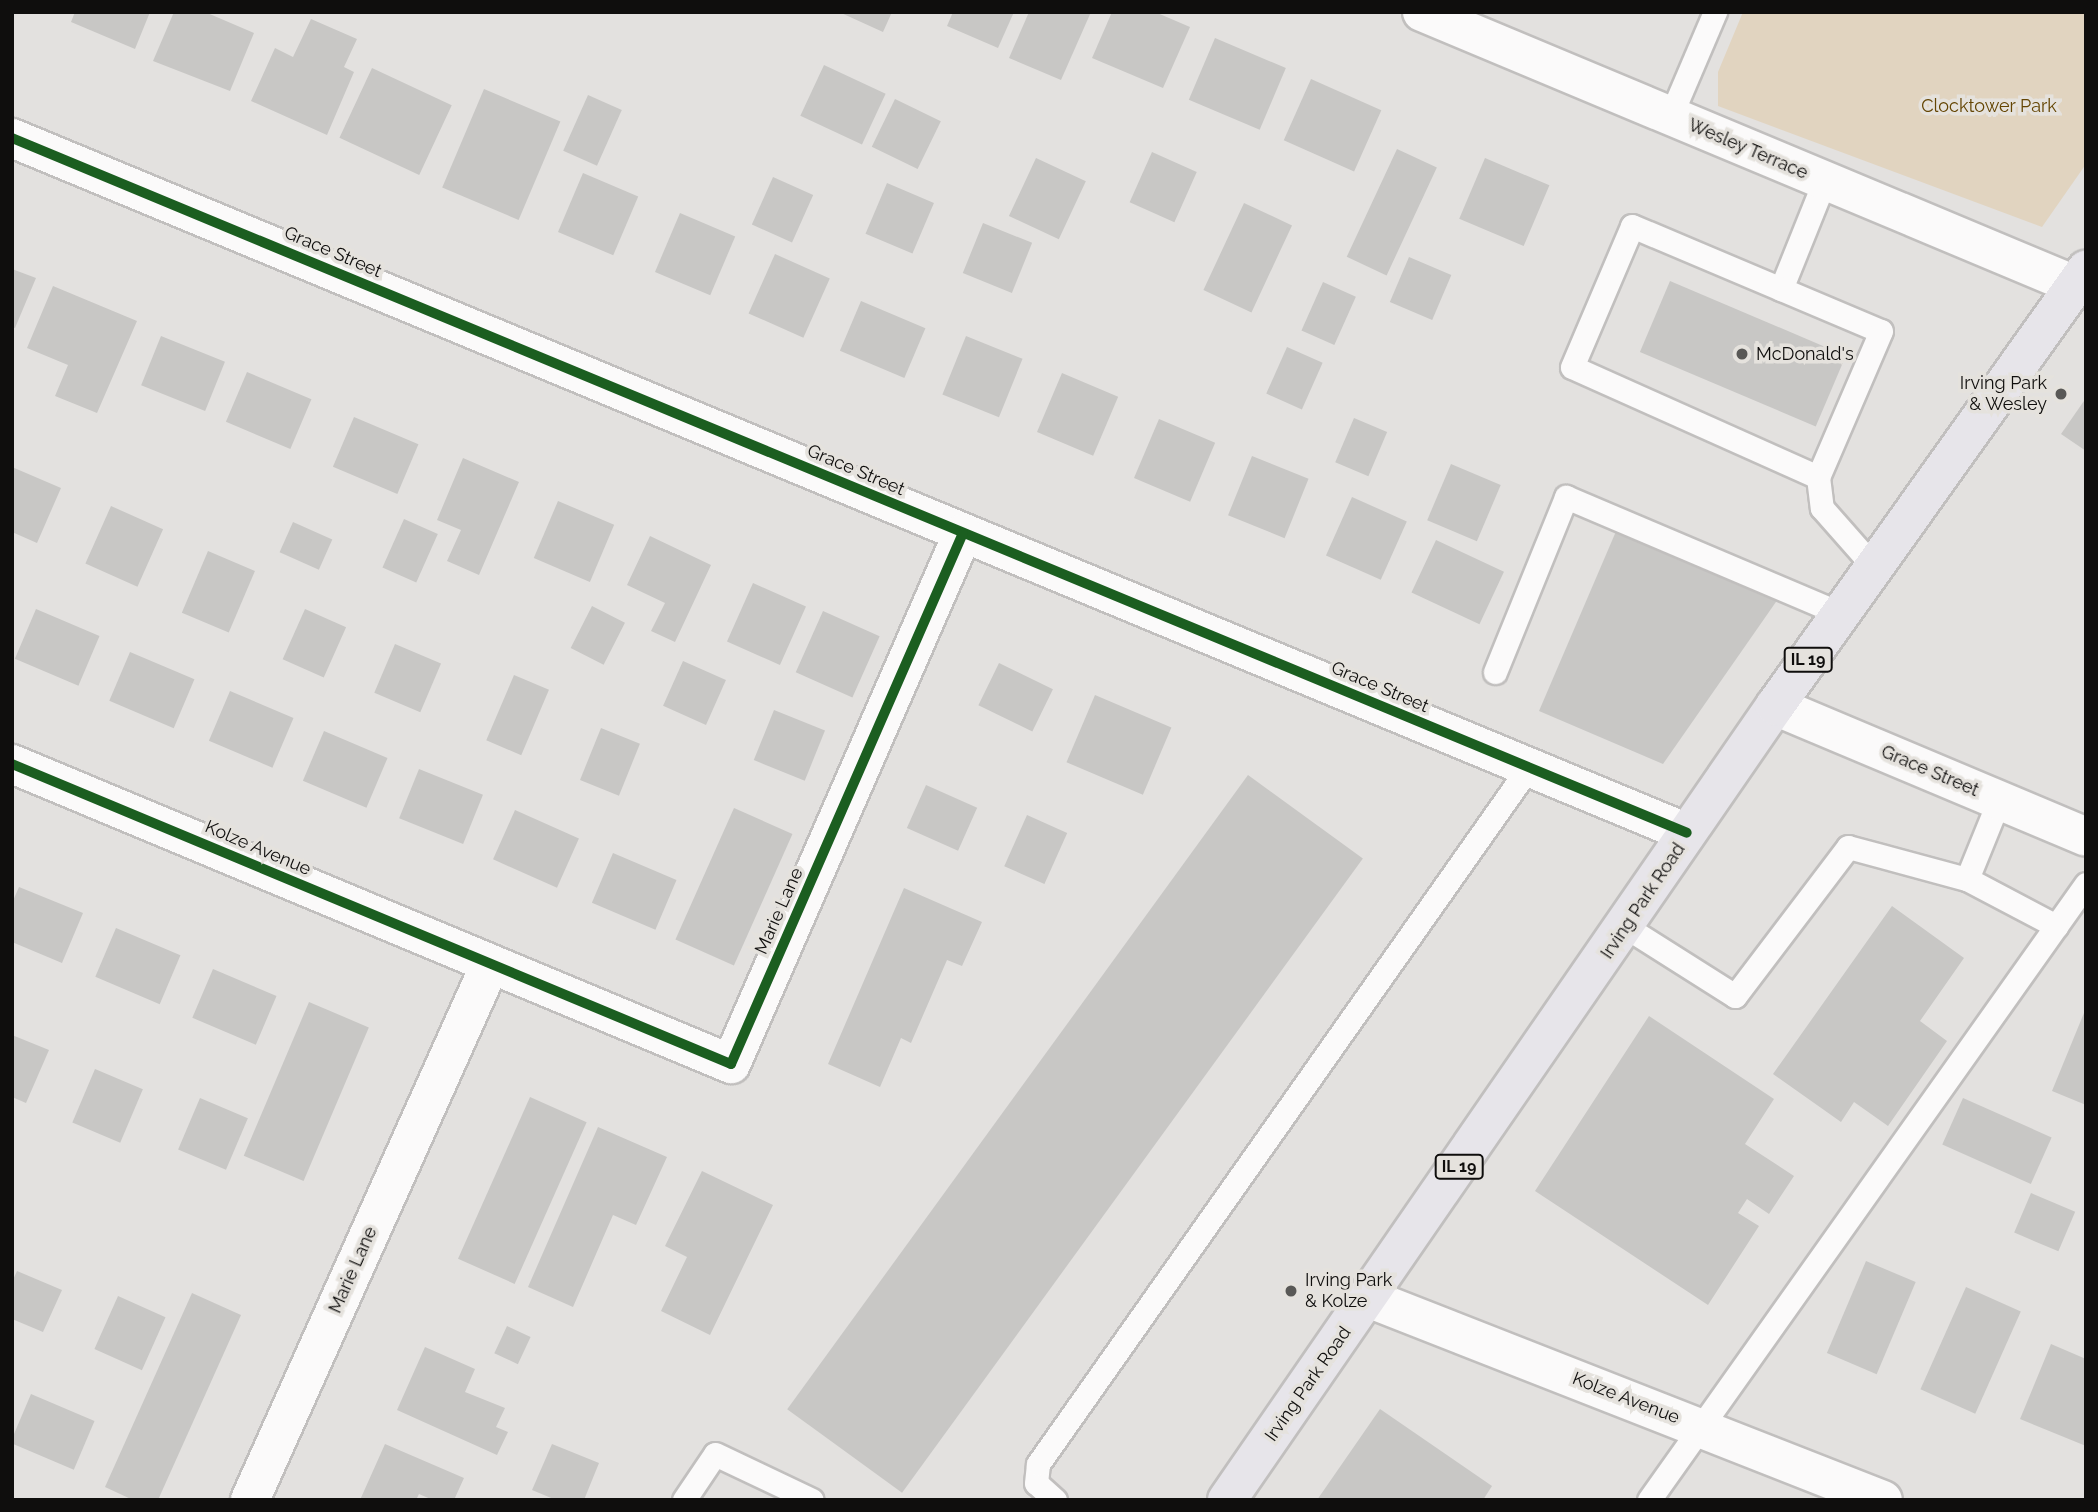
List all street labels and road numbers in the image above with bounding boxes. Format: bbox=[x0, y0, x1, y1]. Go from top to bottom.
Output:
street label: Wesley Terrace bbox=[1685, 114, 1811, 184]
street label: Grace Street bbox=[281, 222, 385, 282]
street label: Grace Street bbox=[804, 440, 908, 500]
road number: IL 19 bbox=[1782, 648, 1834, 673]
street label: Grace Street bbox=[1328, 657, 1432, 717]
street label: Grace Street bbox=[1878, 741, 1982, 801]
street label: Kolze Avenue bbox=[201, 816, 315, 880]
street label: Irving Park Road bbox=[1596, 839, 1690, 963]
street label: Marie Lane bbox=[750, 864, 808, 958]
road number: IL 19 bbox=[1433, 1154, 1485, 1180]
street label: Marie Lane bbox=[324, 1223, 382, 1317]
street label: Irving Park Road bbox=[1260, 1322, 1356, 1446]
street label: Kolze Avenue bbox=[1569, 1368, 1683, 1428]

